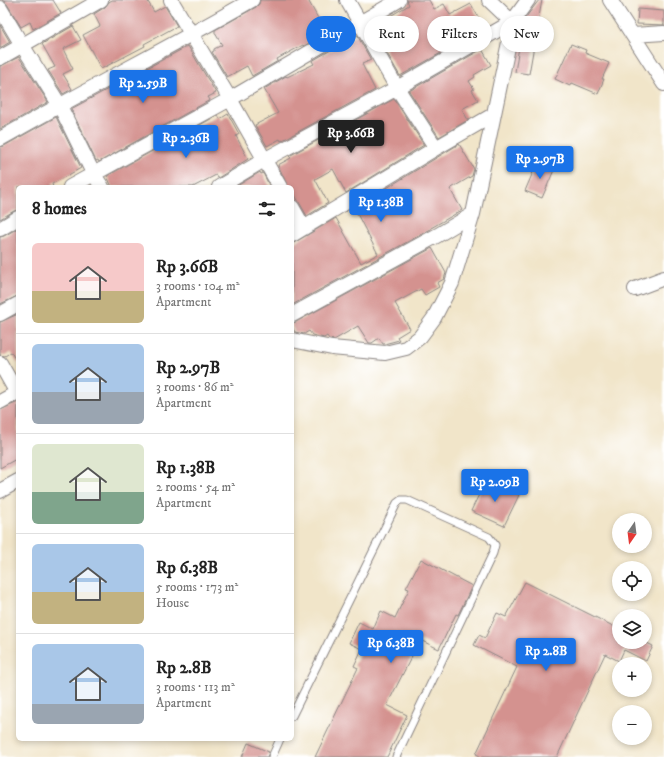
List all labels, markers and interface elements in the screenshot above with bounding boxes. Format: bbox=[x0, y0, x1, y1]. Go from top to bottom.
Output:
chip: Buy bbox=[306, 16, 356, 52]
chip: Rent bbox=[364, 16, 419, 52]
chip: Filters bbox=[427, 16, 492, 52]
chip: New bbox=[500, 16, 554, 52]
pin: Rp 2.59B bbox=[102, 70, 184, 104]
text: Rp 2.59B bbox=[119, 75, 167, 91]
pin: Rp 3.66B bbox=[310, 120, 392, 154]
pin: Rp 2.36B bbox=[145, 125, 227, 159]
text: Rp 3.66B bbox=[327, 125, 375, 141]
text: Rp 2.36B bbox=[162, 130, 210, 146]
pin: Rp 2.97B bbox=[499, 146, 581, 180]
text: Rp 2.97B bbox=[515, 151, 565, 167]
pin: Rp 1.38B bbox=[340, 189, 422, 223]
text: Rp 1.38B bbox=[358, 194, 404, 210]
text: 8 homes bbox=[32, 198, 87, 220]
icon: filters bbox=[256, 198, 278, 220]
text: Rp 3.66B bbox=[156, 256, 218, 278]
icon: home bbox=[64, 259, 112, 307]
text: 3 rooms · 104 m² bbox=[156, 278, 239, 294]
text: Apartment bbox=[156, 294, 211, 310]
text: Rp 2.97B bbox=[156, 357, 220, 379]
icon: home bbox=[64, 360, 112, 408]
text: 3 rooms · 86 m² bbox=[156, 379, 234, 395]
text: Apartment bbox=[156, 395, 211, 411]
text: Rp 1.38B bbox=[156, 457, 215, 479]
icon: home bbox=[64, 460, 112, 508]
pin: Rp 2.09B bbox=[454, 469, 536, 503]
text: Rp 2.09B bbox=[470, 474, 520, 490]
text: 2 rooms · 54 m² bbox=[156, 479, 235, 495]
text: Apartment bbox=[156, 495, 211, 511]
north arrow bbox=[612, 513, 652, 553]
map controls bbox=[612, 513, 652, 745]
text: Rp 6.38B bbox=[156, 557, 218, 579]
icon: home bbox=[64, 560, 112, 608]
button: locate bbox=[612, 561, 652, 601]
text: 5 rooms · 173 m² bbox=[156, 579, 238, 595]
text: House bbox=[156, 595, 189, 611]
button: layers bbox=[612, 609, 652, 649]
pin: Rp 6.38B bbox=[350, 630, 432, 664]
text: Rp 6.38B bbox=[367, 635, 415, 651]
pin: Rp 2.8B bbox=[509, 638, 583, 672]
text: Rp 2.8B bbox=[525, 643, 567, 659]
text: Rp 2.8B bbox=[156, 657, 211, 679]
button: + bbox=[612, 657, 652, 697]
icon: home bbox=[64, 660, 112, 708]
text: 3 rooms · 113 m² bbox=[156, 679, 235, 695]
text: Apartment bbox=[156, 695, 211, 711]
button: − bbox=[612, 705, 652, 745]

